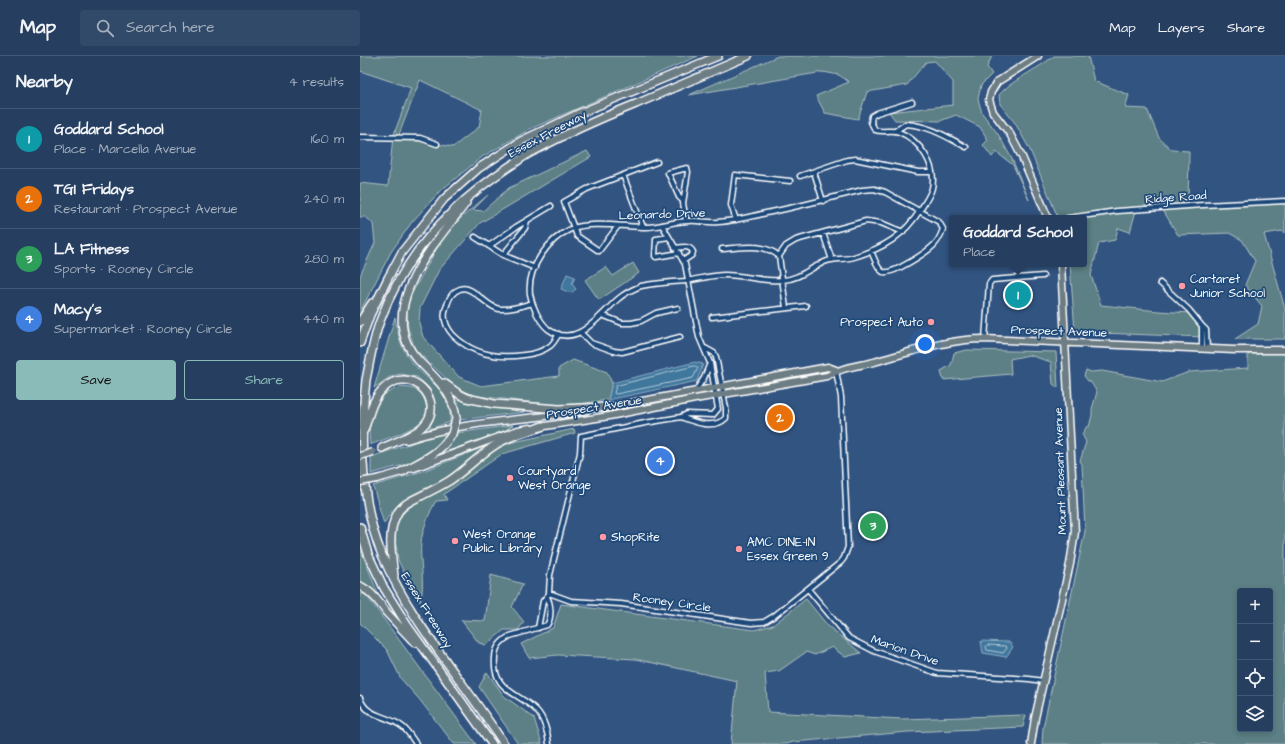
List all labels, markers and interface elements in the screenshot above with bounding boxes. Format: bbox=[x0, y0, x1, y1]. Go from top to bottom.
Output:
search box bbox=[80, 10, 360, 46]
text: Map bbox=[20, 14, 56, 41]
icon: search bbox=[94, 17, 116, 39]
text: Search here bbox=[126, 17, 215, 38]
text: Map bbox=[1109, 18, 1136, 38]
text: Layers bbox=[1158, 18, 1205, 38]
text: Share bbox=[1227, 18, 1265, 38]
text: Nearby bbox=[16, 70, 73, 94]
text: 4 results bbox=[289, 73, 344, 91]
street label: Essex Freeway bbox=[505, 106, 590, 163]
text: Goddard School bbox=[54, 119, 164, 140]
text: 1 bbox=[28, 130, 30, 148]
text: 160 m bbox=[311, 130, 344, 148]
text: Place · Marcella Avenue bbox=[54, 140, 196, 158]
text: TGI Fridays bbox=[54, 179, 134, 200]
street label: Ridge Road bbox=[1145, 187, 1207, 209]
text: 2 bbox=[25, 190, 33, 208]
text: 240 m bbox=[304, 190, 344, 208]
text: Restaurant · Prospect Avenue bbox=[54, 200, 238, 218]
street label: Leonardo Drive bbox=[618, 204, 706, 225]
popup bbox=[949, 215, 1087, 267]
text: Goddard School bbox=[963, 222, 1073, 243]
text: LA Fitness bbox=[54, 239, 129, 260]
text: Place bbox=[963, 243, 995, 261]
text: 3 bbox=[26, 250, 32, 268]
text: 280 m bbox=[305, 250, 344, 268]
text: Sports · Rooney Circle bbox=[54, 260, 194, 278]
place label: Cartaret Junior School bbox=[1190, 271, 1265, 302]
pin: 1 bbox=[1005, 280, 1031, 310]
marker: Cartaret Junior School bbox=[1177, 281, 1187, 291]
text: Macy's bbox=[54, 299, 102, 320]
text: 4 bbox=[25, 310, 33, 328]
text: 440 m bbox=[303, 310, 344, 328]
place label: Prospect Auto bbox=[840, 314, 923, 331]
marker: Prospect Auto bbox=[926, 317, 936, 327]
text: Supermarket · Rooney Circle bbox=[54, 320, 232, 338]
street label: Prospect Avenue bbox=[1010, 321, 1108, 342]
your location bbox=[915, 334, 935, 354]
button: Save bbox=[16, 360, 176, 400]
button: Share bbox=[184, 360, 344, 400]
street label: Prospect Avenue bbox=[545, 391, 644, 423]
pin: 2 bbox=[767, 403, 793, 433]
street label: Mount Pleasant Avenue bbox=[1050, 407, 1071, 535]
pin: 4 bbox=[647, 446, 673, 476]
place label: Courtyard West Orange bbox=[518, 463, 591, 495]
marker: Courtyard West Orange bbox=[505, 473, 515, 483]
pin: 3 bbox=[860, 511, 886, 541]
place label: West Orange Public Library bbox=[463, 526, 543, 558]
place label: ShopRite bbox=[611, 529, 660, 546]
marker: ShopRite bbox=[598, 532, 608, 542]
place label: AMC DINE-IN Essex Green 9 bbox=[747, 534, 829, 565]
marker: West Orange Public Library bbox=[450, 536, 460, 546]
marker: AMC DINE-IN Essex Green 9 bbox=[734, 544, 744, 554]
street label: Essex Freeway bbox=[396, 569, 457, 652]
map controls bbox=[1237, 588, 1273, 732]
button: + bbox=[1237, 588, 1273, 624]
street label: Rooney Circle bbox=[632, 589, 713, 617]
button: − bbox=[1237, 624, 1273, 660]
street label: Marion Drive bbox=[869, 631, 942, 670]
button: locate bbox=[1237, 660, 1273, 696]
button: layers bbox=[1237, 696, 1273, 732]

